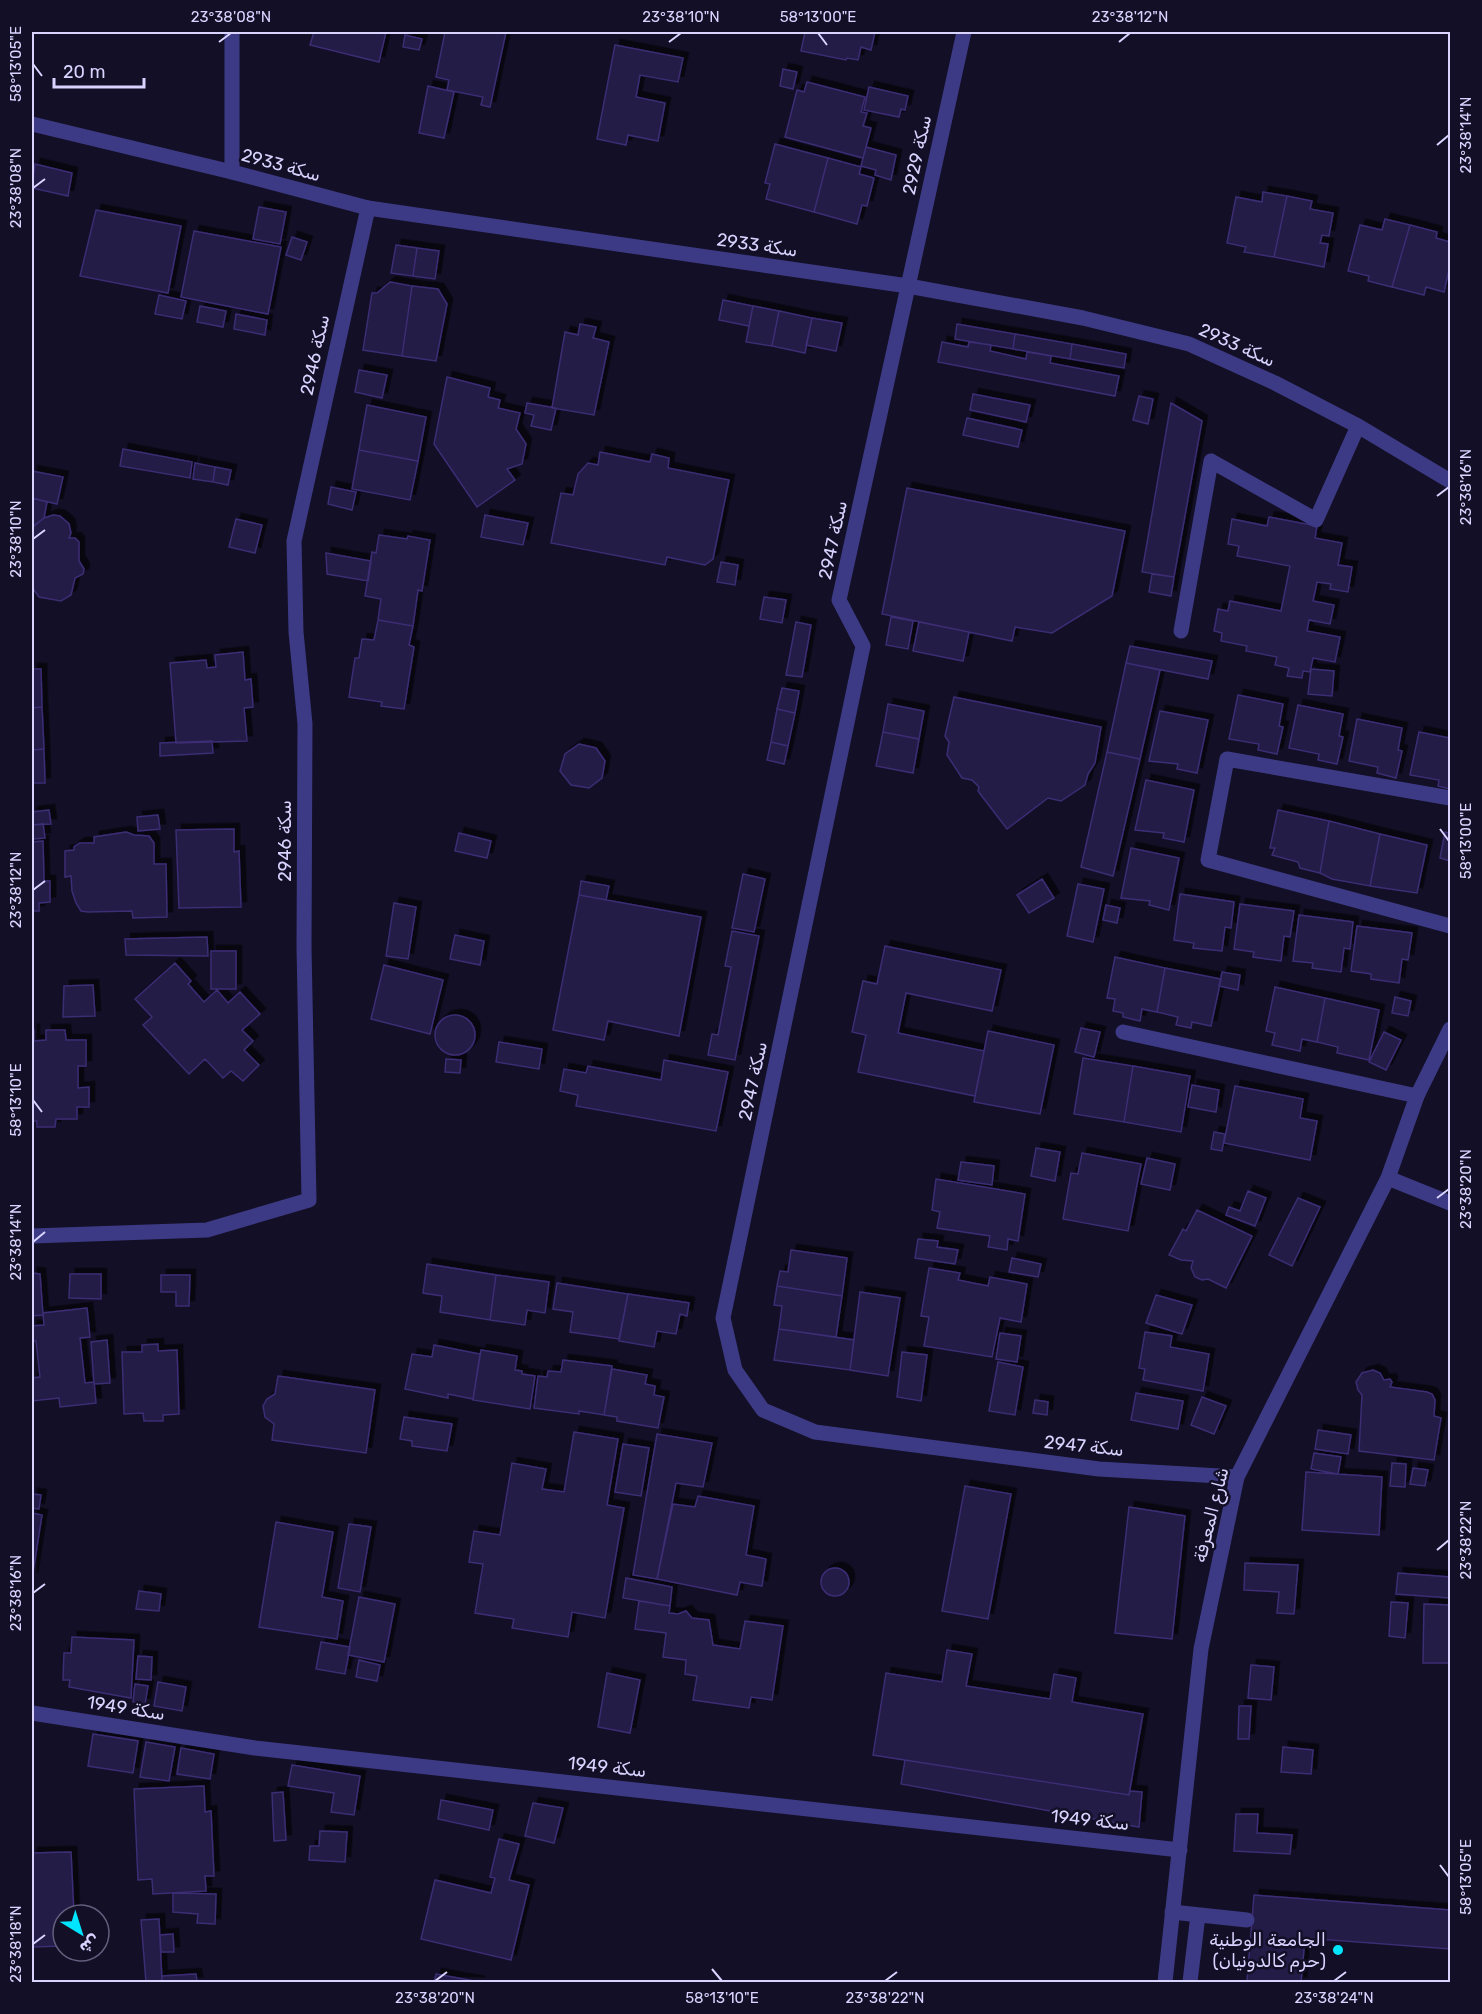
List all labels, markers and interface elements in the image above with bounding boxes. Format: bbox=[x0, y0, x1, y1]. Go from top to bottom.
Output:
text: 23°38'08"N bbox=[191, 8, 271, 26]
text: 23°38'10"N bbox=[642, 8, 720, 26]
text: 58°13'00"E bbox=[780, 8, 856, 26]
text: 23°38'12"N bbox=[1092, 8, 1168, 26]
text: 58°13'05"E bbox=[7, 26, 25, 102]
scale bar bbox=[54, 51, 144, 89]
text: 20 m bbox=[63, 61, 105, 83]
text: 23°38'14"N bbox=[1457, 97, 1475, 173]
street label: سكة 2929 bbox=[898, 113, 936, 197]
street label: سكة 2933 bbox=[239, 144, 323, 186]
text: 23°38'08"N bbox=[7, 148, 25, 228]
street label: سكة 2933 bbox=[715, 228, 799, 262]
street label: سكة 2946 bbox=[296, 313, 334, 397]
street label: سكة 2933 bbox=[1195, 318, 1279, 372]
text: 23°38'16"N bbox=[1457, 449, 1475, 525]
street label: سكة 2947 bbox=[814, 499, 852, 581]
text: 23°38'10"N bbox=[7, 500, 25, 578]
street label: سكة 2946 bbox=[274, 800, 296, 882]
text: 58°13'00"E bbox=[1457, 803, 1475, 879]
text: 23°38'12"N bbox=[7, 852, 25, 928]
street label: سكة 2947 bbox=[734, 1040, 772, 1122]
text: 58°13'10"E bbox=[7, 1063, 25, 1137]
text: 23°38'20"N bbox=[1457, 1149, 1475, 1229]
text: 23°38'14"N bbox=[7, 1204, 25, 1280]
street label: سكة 2947 bbox=[1043, 1431, 1125, 1461]
street label: شارع المعرفة bbox=[1189, 1465, 1234, 1565]
text: 23°38'22"N bbox=[1457, 1500, 1475, 1580]
text: 23°38'16"N bbox=[7, 1555, 25, 1631]
street label: سكة 1949 bbox=[85, 1691, 167, 1725]
street label: سكة 1949 bbox=[567, 1752, 647, 1782]
street label: سكة 1949 bbox=[1050, 1805, 1130, 1835]
text: 58°13'05"E bbox=[1457, 1839, 1475, 1915]
north arrow bbox=[51, 1903, 111, 1963]
text: 23°38'18"N bbox=[7, 1905, 25, 1983]
place label: الجامعة الوطنية (حرم كالدونيان) bbox=[1209, 1929, 1326, 1972]
text: ش bbox=[76, 1931, 104, 1958]
marker: الجامعة الوطنية (حرم كالدونيان) bbox=[1331, 1943, 1345, 1957]
text: 23°38'20"N bbox=[395, 1989, 475, 2007]
text: 58°13'10"E bbox=[685, 1989, 759, 2007]
text: 23°38'22"N bbox=[845, 1989, 925, 2007]
text: 23°38'24"N bbox=[1294, 1989, 1374, 2007]

